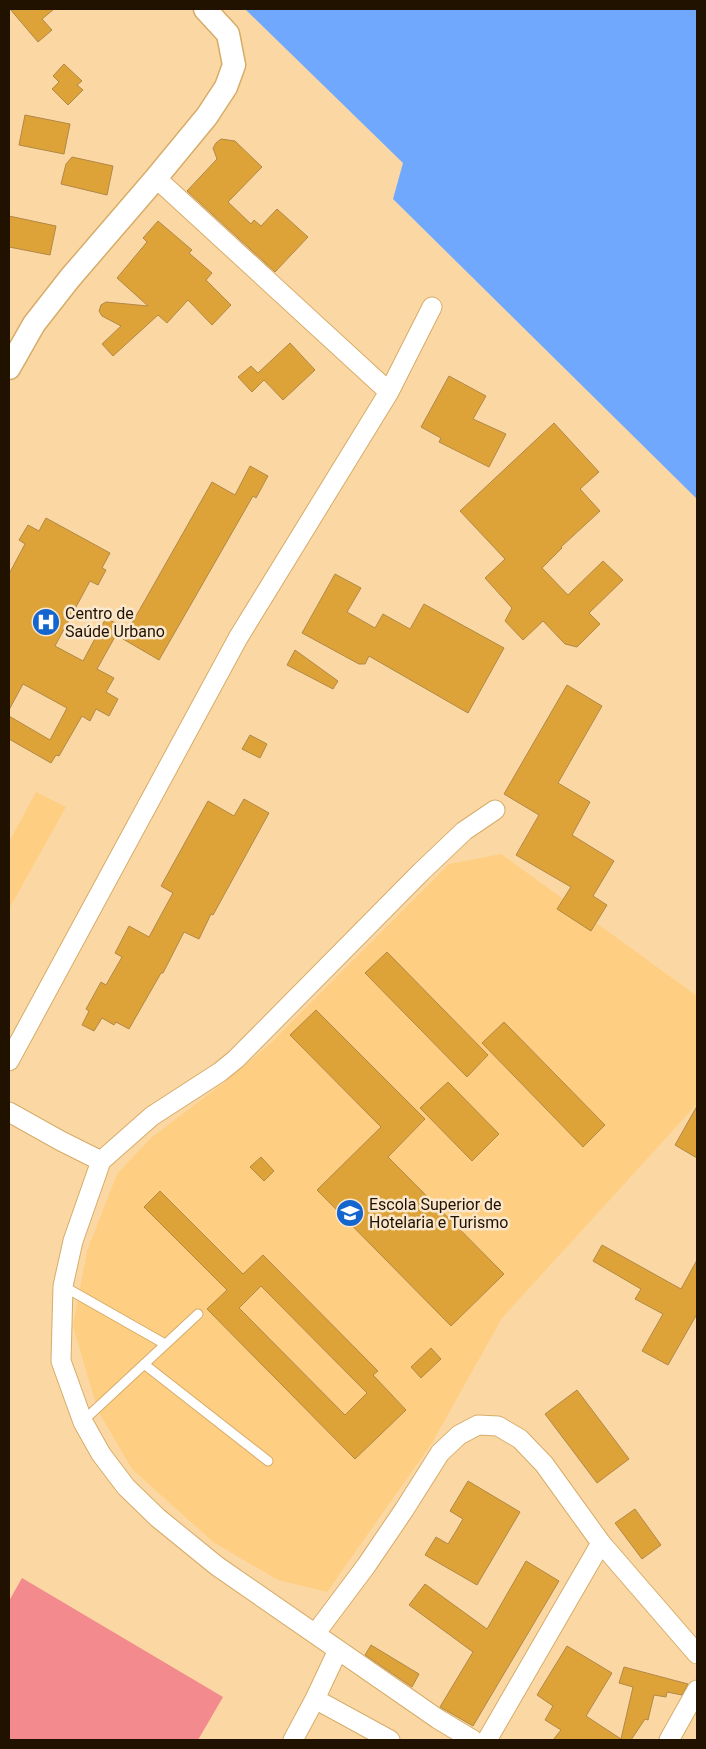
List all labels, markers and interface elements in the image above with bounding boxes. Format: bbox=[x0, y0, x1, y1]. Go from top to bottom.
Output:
place label: Centro de Saúde Urbano bbox=[65, 604, 165, 641]
hospital icon: Centro de Saúde Urbano bbox=[31, 607, 61, 637]
place label: Escola Superior de Hotelaria e Turismo bbox=[369, 1195, 508, 1232]
school or university icon: Escola Superior de Hotelaria e Turismo bbox=[335, 1198, 365, 1228]

